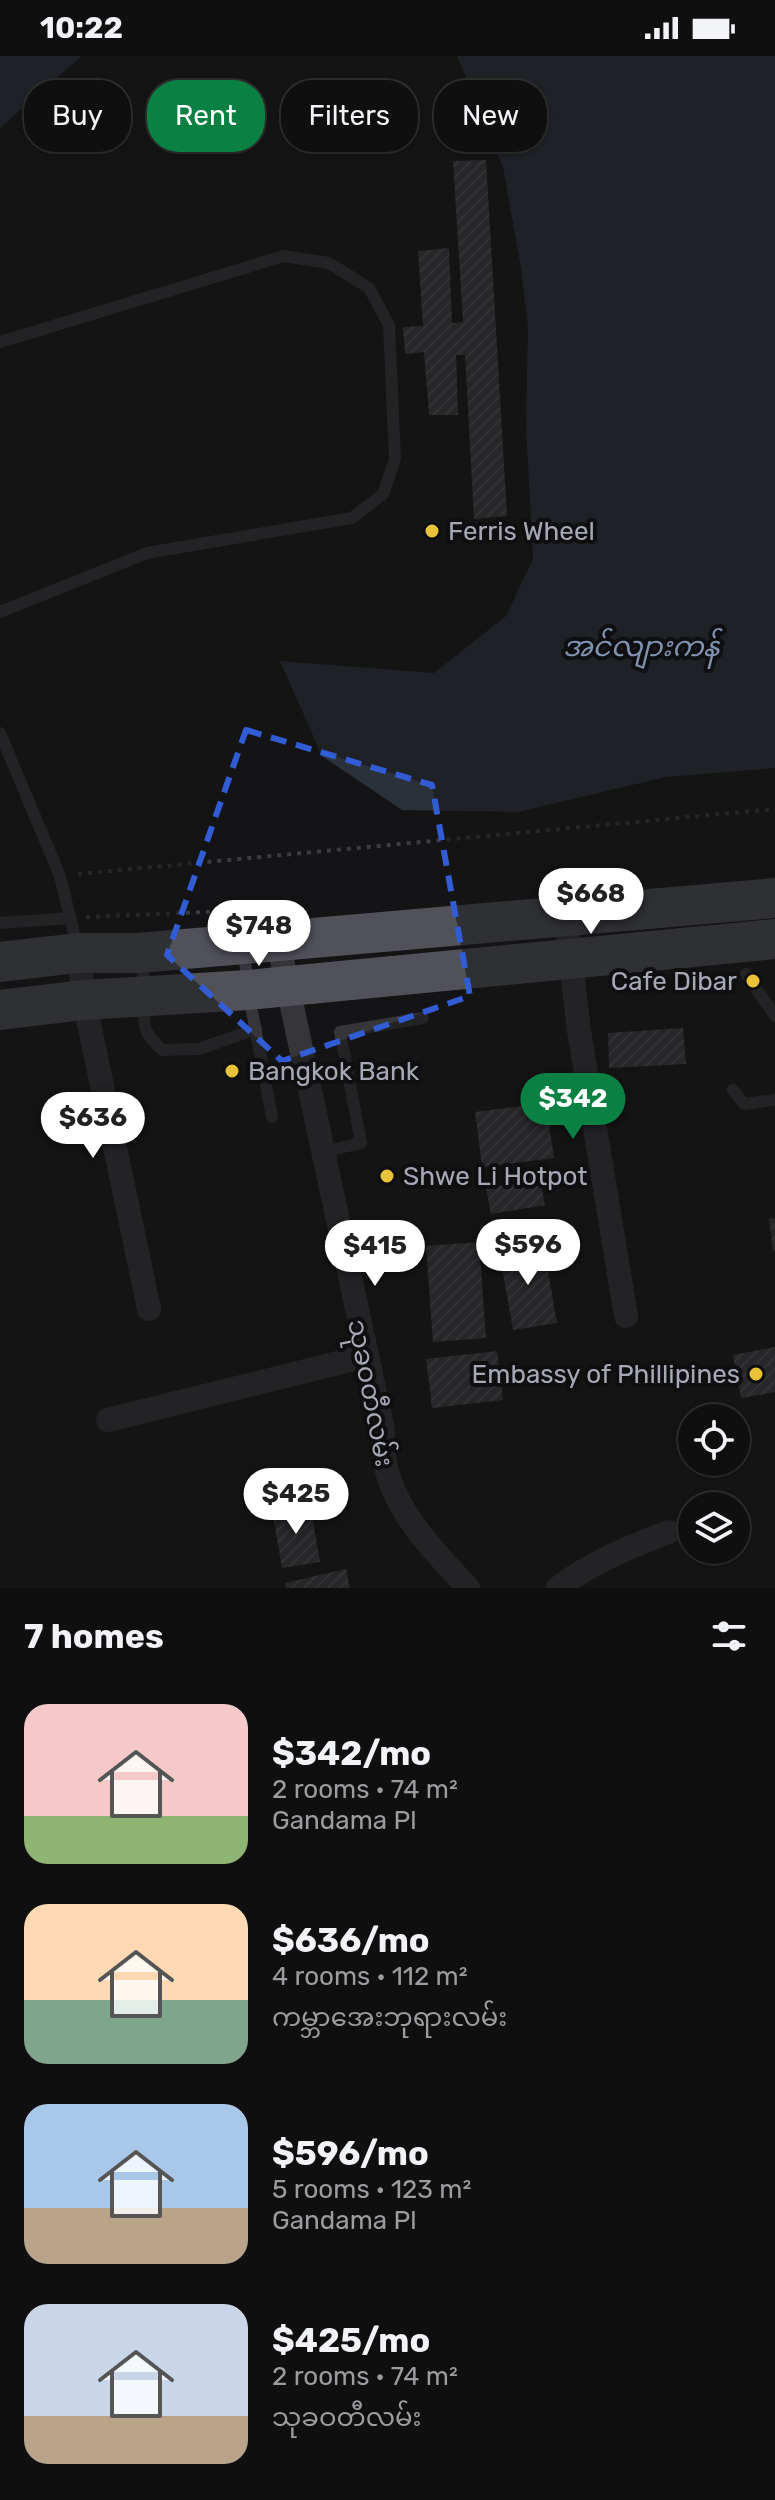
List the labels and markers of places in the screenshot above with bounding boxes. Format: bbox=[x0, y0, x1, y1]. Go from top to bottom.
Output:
place label: Ferris Wheel bbox=[448, 516, 595, 547]
marker: Ferris Wheel bbox=[423, 522, 441, 540]
pin: $668 bbox=[544, 868, 638, 936]
pin: $748 bbox=[212, 900, 306, 968]
place label: Cafe Dibar bbox=[611, 966, 737, 997]
marker: Cafe Dibar bbox=[744, 972, 762, 990]
place label: Bangkok Bank bbox=[248, 1056, 420, 1087]
marker: Bangkok Bank bbox=[223, 1062, 241, 1080]
pin: $342 bbox=[526, 1073, 620, 1141]
pin: $636 bbox=[46, 1092, 140, 1160]
place label: Shwe Li Hotpot bbox=[403, 1161, 588, 1192]
marker: Shwe Li Hotpot bbox=[378, 1167, 396, 1185]
pin: $596 bbox=[481, 1219, 575, 1287]
pin: $415 bbox=[328, 1220, 422, 1288]
place label: Embassy of Phillipines bbox=[472, 1359, 740, 1390]
marker: Embassy of Phillipines bbox=[747, 1365, 765, 1383]
pin: $425 bbox=[249, 1468, 343, 1536]

